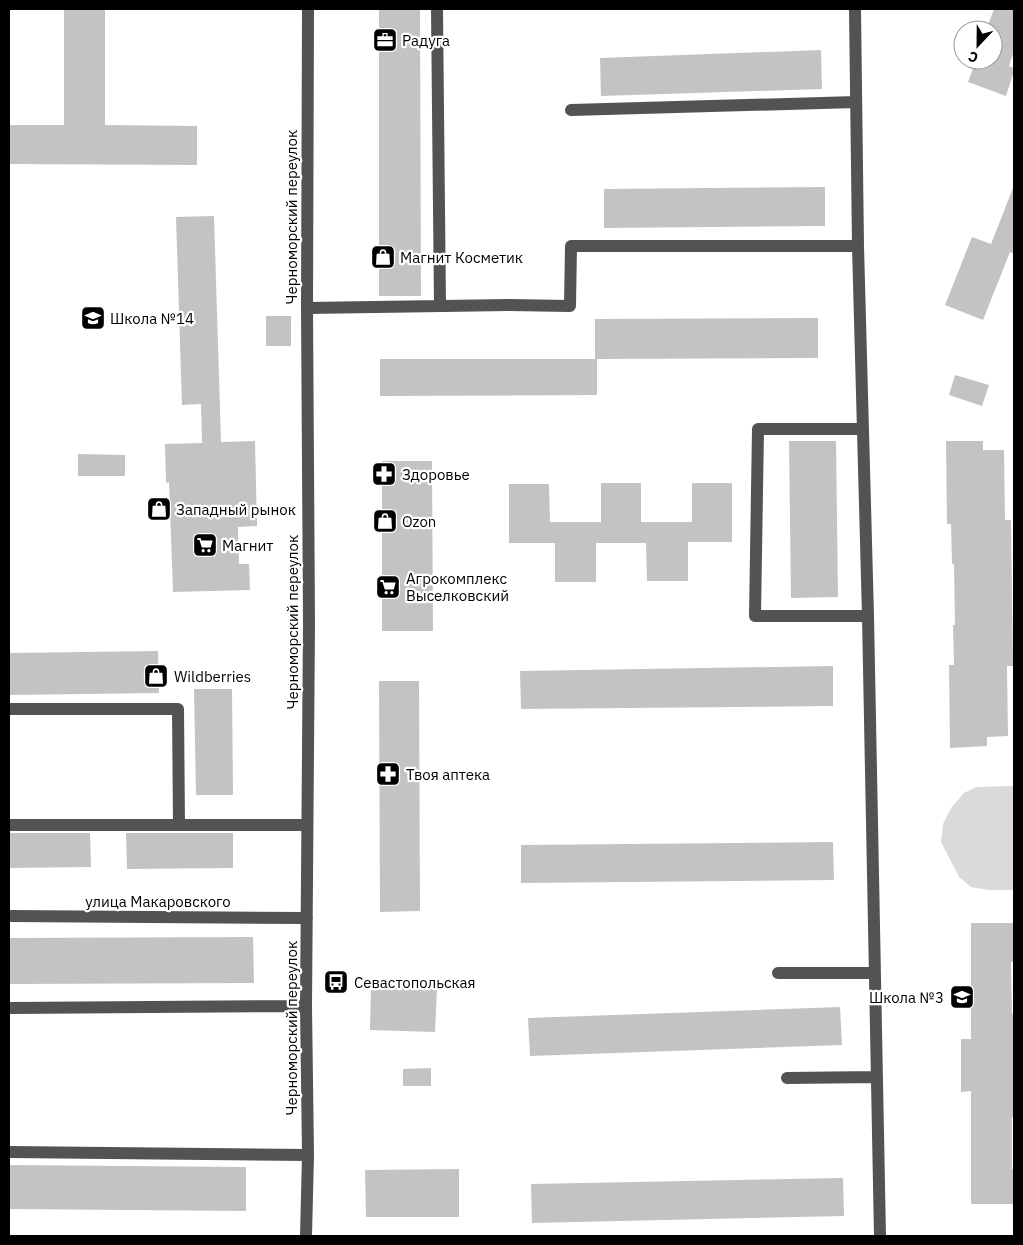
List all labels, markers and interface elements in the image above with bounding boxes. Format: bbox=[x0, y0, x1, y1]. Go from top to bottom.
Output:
north arrow bbox=[953, 20, 1003, 70]
office icon: Радуга bbox=[372, 27, 398, 53]
place label: Радуга bbox=[402, 31, 450, 50]
text: С bbox=[966, 47, 981, 67]
street label: Черноморский переулок bbox=[282, 130, 301, 304]
shop icon: Магнит Косметик bbox=[370, 244, 396, 270]
place label: Магнит Косметик bbox=[400, 248, 523, 267]
school or university icon: Школа №14 bbox=[80, 305, 106, 331]
place label: Школа №14 bbox=[110, 309, 194, 328]
pharmacy icon: Здоровье bbox=[371, 461, 397, 487]
place label: Здоровье bbox=[402, 465, 470, 484]
shop icon: Западный рынок bbox=[146, 496, 172, 522]
place label: Западный рынок bbox=[176, 500, 296, 519]
shop icon: Ozon bbox=[372, 508, 398, 534]
place label: Ozon bbox=[402, 512, 436, 531]
supermarket icon: Магнит bbox=[192, 532, 218, 558]
street label: Черноморский переулок bbox=[283, 535, 302, 709]
place label: Магнит bbox=[222, 536, 273, 555]
place label: Агрокомплекс Выселковский bbox=[406, 569, 509, 605]
supermarket icon: Агрокомплекс Выселковский bbox=[375, 574, 401, 600]
shop icon: Wildberries bbox=[143, 663, 169, 689]
place label: Wildberries bbox=[174, 667, 251, 686]
pharmacy icon: Твоя аптека bbox=[375, 761, 401, 787]
place label: Твоя аптека bbox=[406, 765, 490, 784]
street label: улица Макаровского bbox=[85, 892, 231, 911]
street label: Черноморский переулок bbox=[282, 941, 301, 1115]
bus stop icon: Севастопольская bbox=[323, 969, 349, 995]
place label: Севастопольская bbox=[354, 973, 476, 992]
school or university icon: Школа №3 bbox=[949, 984, 975, 1010]
place label: Школа №3 bbox=[869, 988, 944, 1007]

